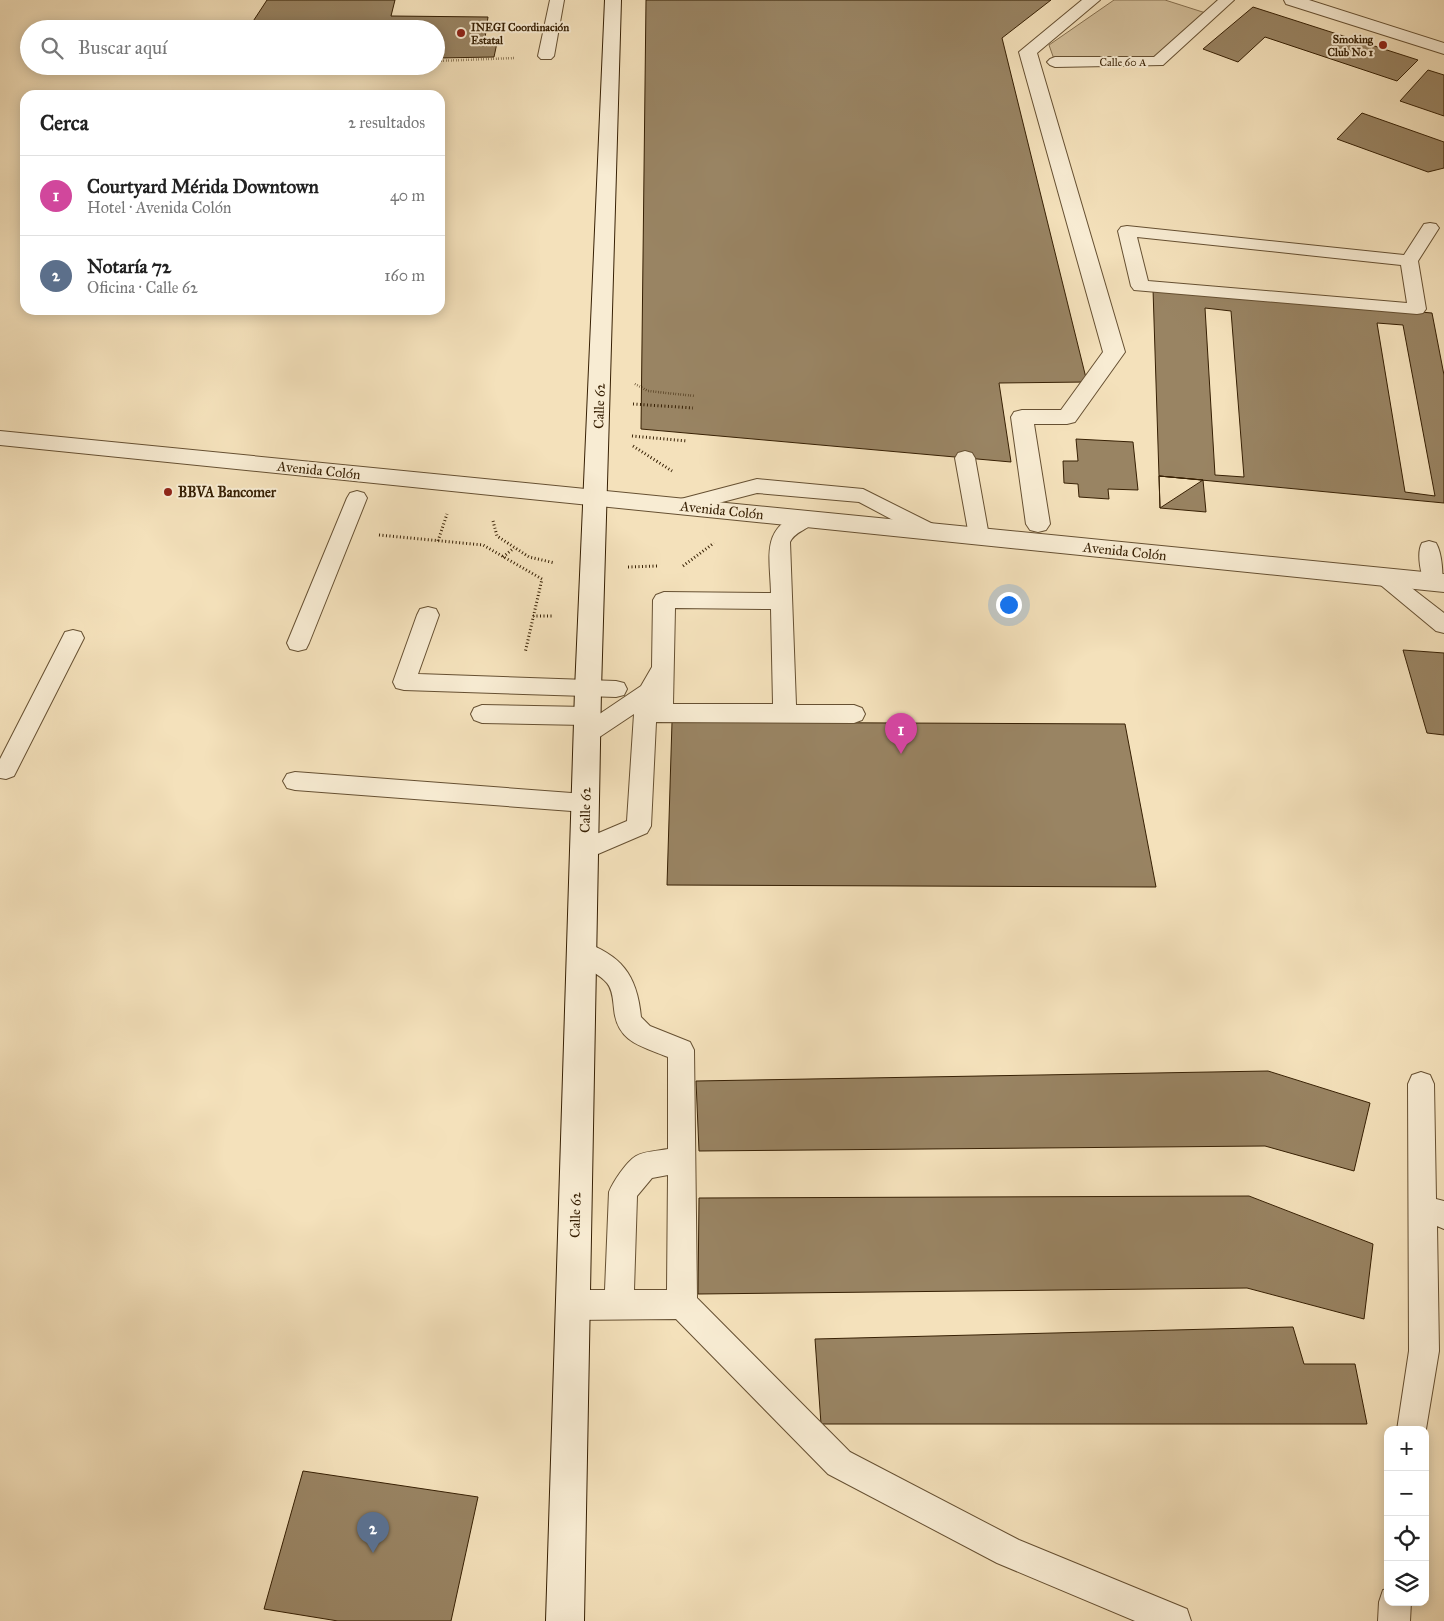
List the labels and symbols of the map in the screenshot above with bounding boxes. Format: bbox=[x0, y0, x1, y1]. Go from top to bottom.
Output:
place label: INEGI Coordinación Estatal bbox=[471, 21, 569, 47]
marker: INEGI Coordinación Estatal bbox=[455, 27, 467, 39]
place label: Smoking Club No 1 bbox=[1328, 33, 1374, 59]
marker: Smoking Club No 1 bbox=[1377, 39, 1389, 51]
street label: Calle 60 A bbox=[1100, 56, 1147, 69]
street label: Calle 62 bbox=[590, 383, 609, 429]
street label: Avenida Colón bbox=[275, 458, 362, 483]
place label: BBVA Bancomer bbox=[178, 484, 277, 501]
marker: BBVA Bancomer bbox=[162, 486, 174, 498]
street label: Avenida Colón bbox=[678, 498, 765, 523]
street label: Avenida Colón bbox=[1081, 539, 1168, 564]
your location bbox=[996, 592, 1022, 618]
pin: 1 bbox=[885, 713, 917, 754]
street label: Calle 62 bbox=[577, 787, 594, 833]
street label: Calle 62 bbox=[567, 1192, 584, 1238]
pin: 2 bbox=[357, 1512, 389, 1553]

